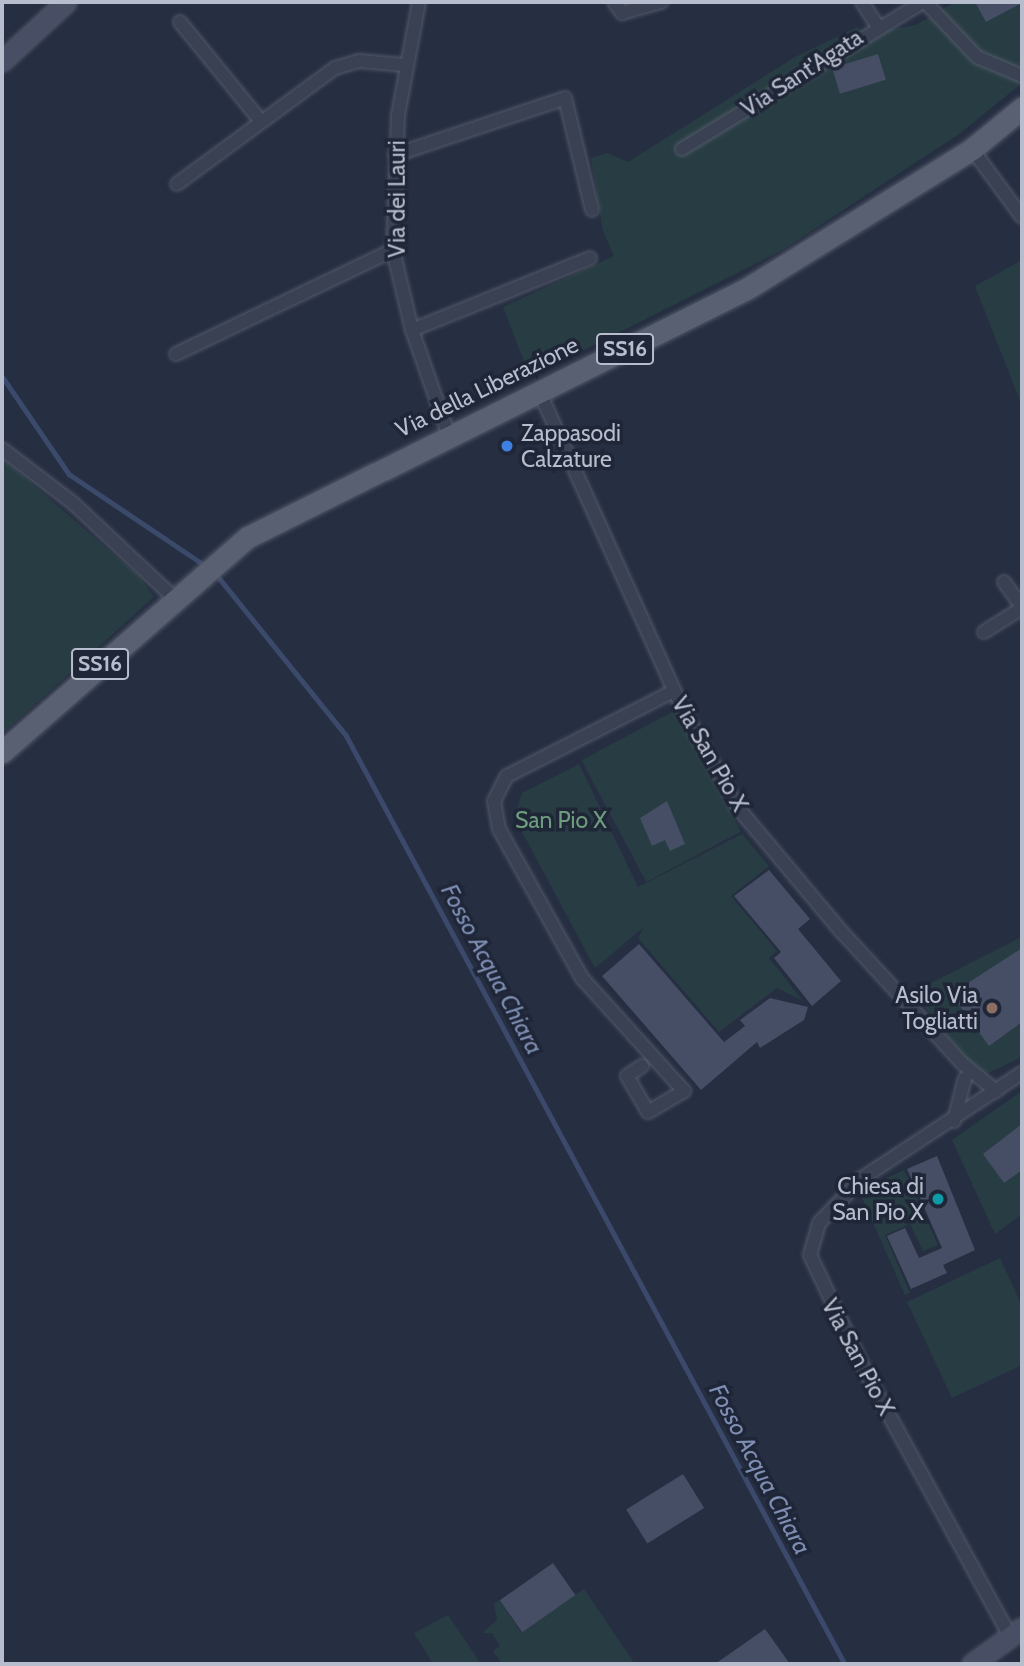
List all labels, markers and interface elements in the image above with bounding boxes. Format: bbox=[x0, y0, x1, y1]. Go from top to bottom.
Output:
street label: Via Sant'Agata bbox=[736, 24, 868, 122]
street label: Via dei Lauri bbox=[383, 140, 411, 258]
street label: Via della Liberazione bbox=[391, 331, 583, 443]
road number: SS16 bbox=[595, 332, 655, 366]
place label: Zappasodi Calzature bbox=[521, 419, 621, 473]
marker: Zappasodi Calzature bbox=[499, 438, 515, 454]
road number: SS16 bbox=[70, 646, 130, 682]
street label: Via San Pio X bbox=[666, 692, 754, 816]
park label: San Pio X bbox=[515, 806, 607, 834]
water label: Fosso Acqua Chiara bbox=[435, 879, 549, 1059]
place label: Asilo Via Togliatti bbox=[895, 981, 978, 1035]
marker: Asilo Via Togliatti bbox=[984, 1000, 1000, 1016]
place label: Chiesa di San Pio X bbox=[832, 1172, 924, 1226]
marker: Chiesa di San Pio X bbox=[930, 1191, 946, 1207]
street label: Via San Pio X bbox=[816, 1294, 900, 1420]
water label: Fosso Acqua Chiara bbox=[703, 1379, 817, 1559]

